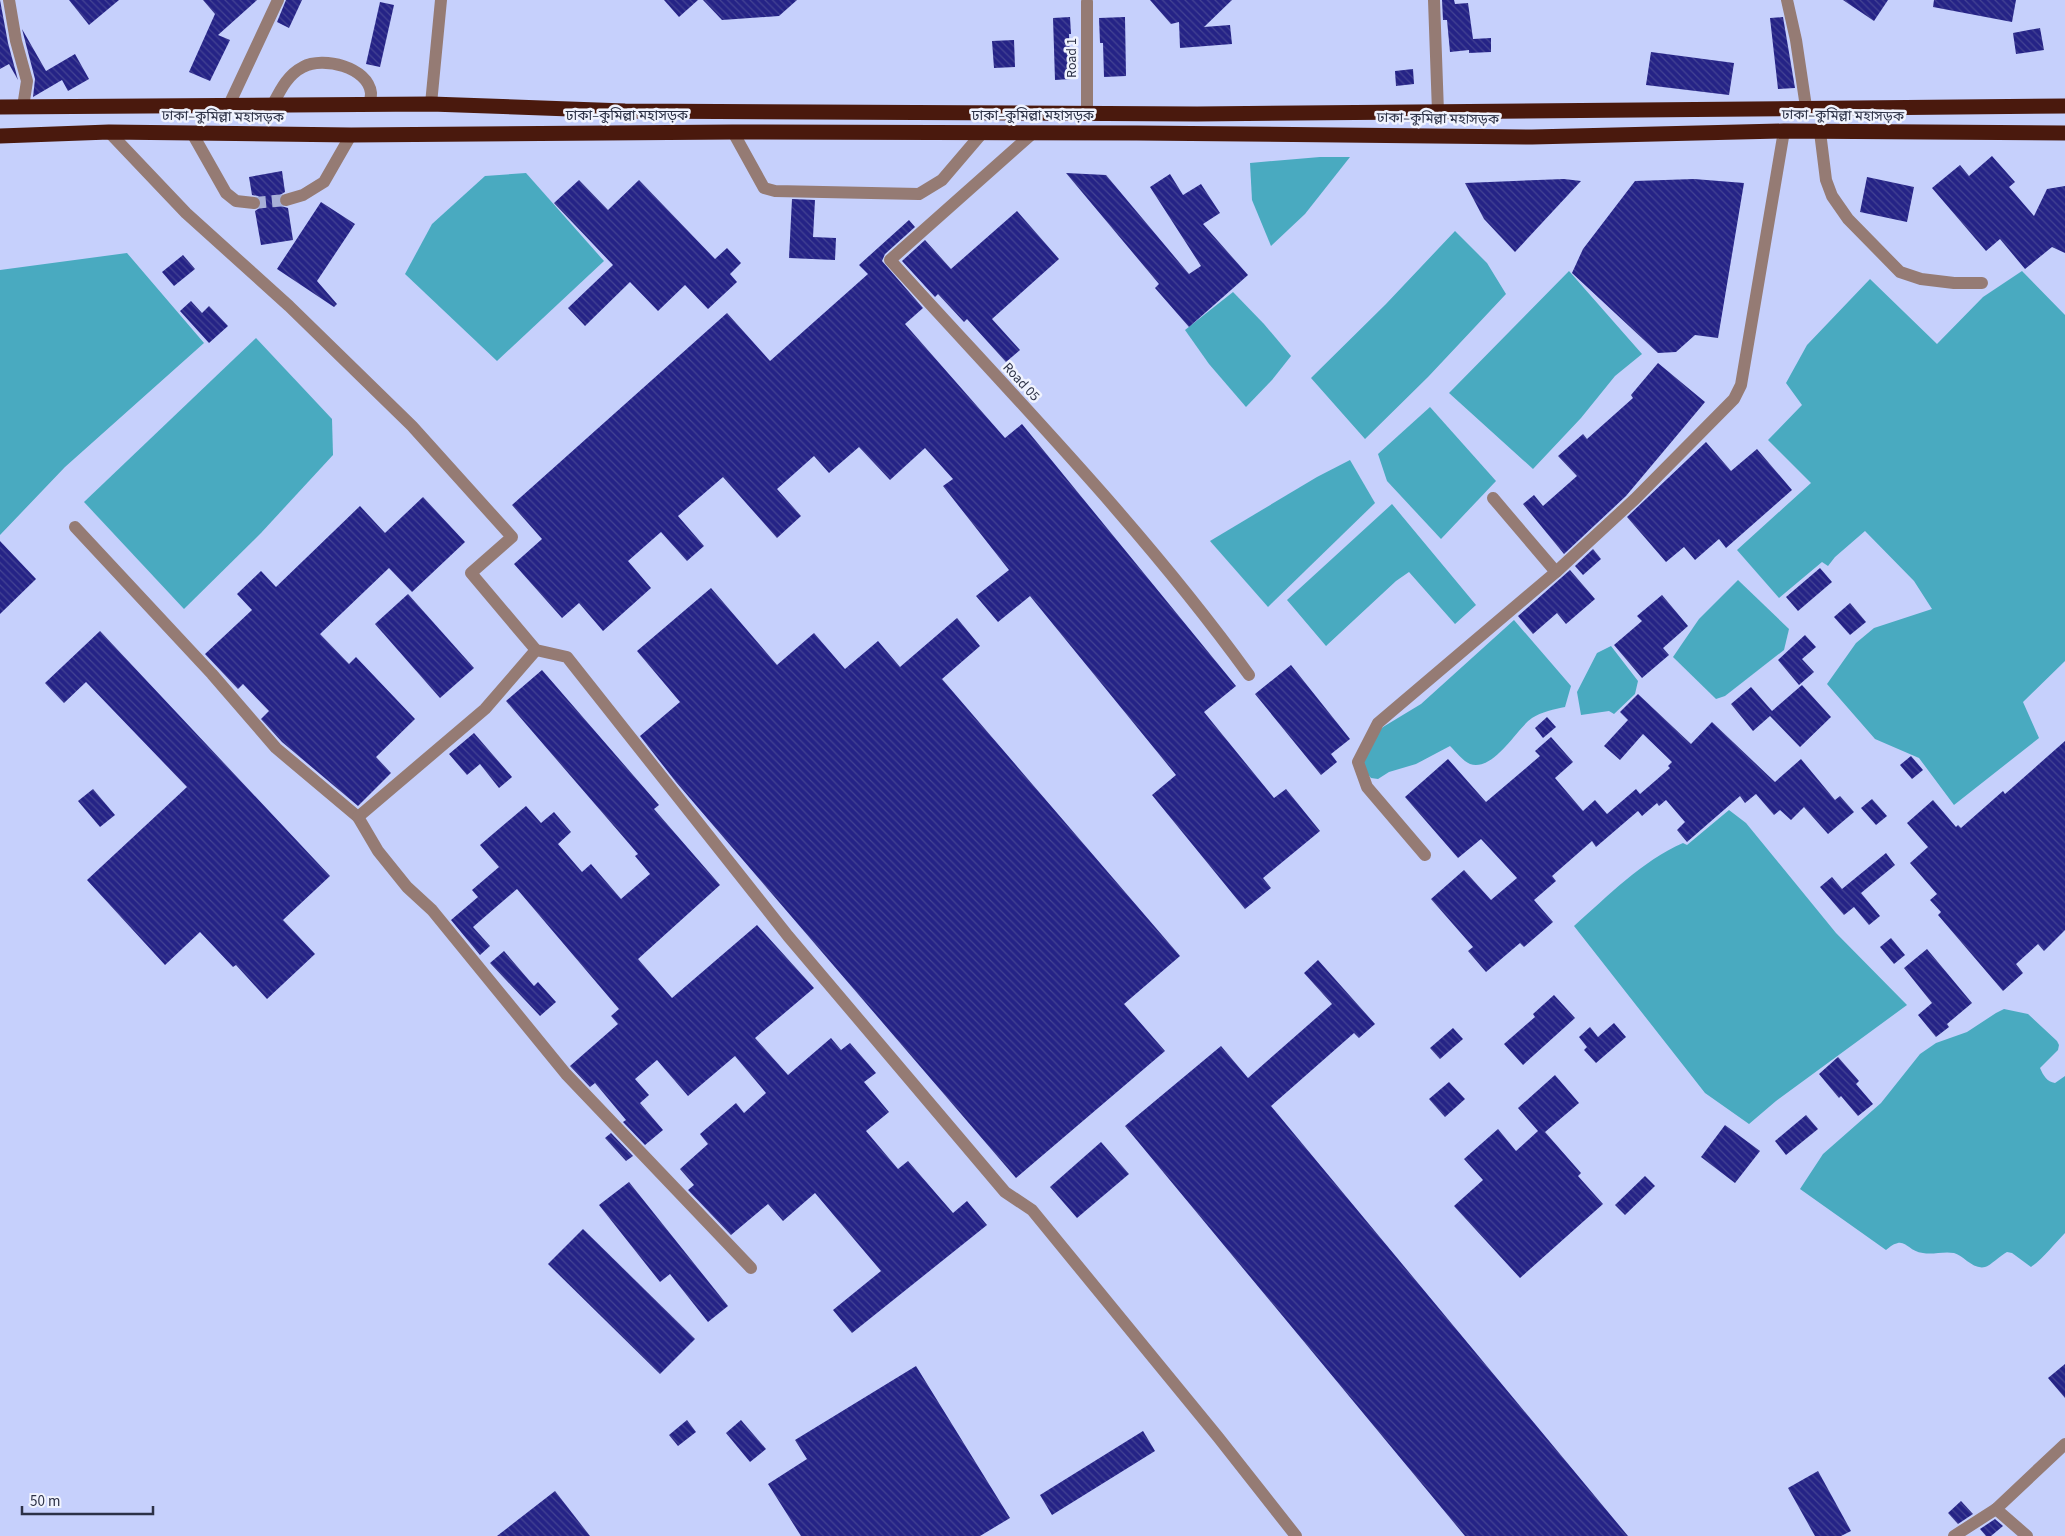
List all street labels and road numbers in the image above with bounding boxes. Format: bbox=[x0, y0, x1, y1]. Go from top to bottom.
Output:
street label: Road 1 bbox=[1062, 38, 1082, 78]
street label: ঢাকা–কুমিল্লা মহাসড়ক bbox=[1781, 105, 1905, 127]
street label: ঢাকা–কুমিল্লা মহাসড়ক bbox=[161, 106, 285, 128]
street label: ঢাকা–কুমিল্লা মহাসড়ক bbox=[565, 106, 689, 126]
street label: ঢাকা–কুমিল্লা মহাসড়ক bbox=[971, 106, 1095, 126]
street label: ঢাকা–কুমিল্লা মহাসড়ক bbox=[1376, 108, 1500, 130]
street label: Road 05 bbox=[998, 358, 1044, 406]

